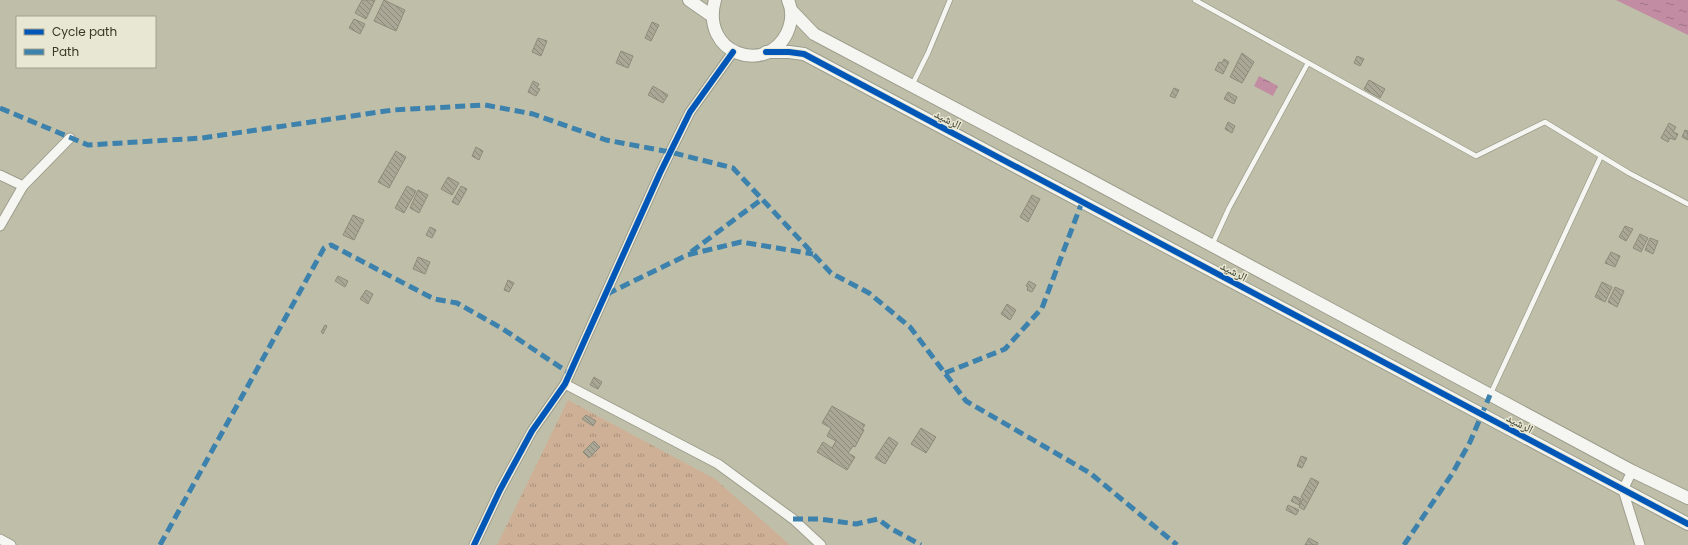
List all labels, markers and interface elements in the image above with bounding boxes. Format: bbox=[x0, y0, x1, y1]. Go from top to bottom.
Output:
legend bbox=[16, 16, 156, 68]
text: Cycle path bbox=[52, 23, 117, 40]
text: Path bbox=[52, 43, 79, 60]
street label: الرشيد bbox=[932, 105, 965, 133]
street label: الرشيد bbox=[1218, 257, 1251, 285]
street label: الرشيد bbox=[1504, 409, 1537, 437]

